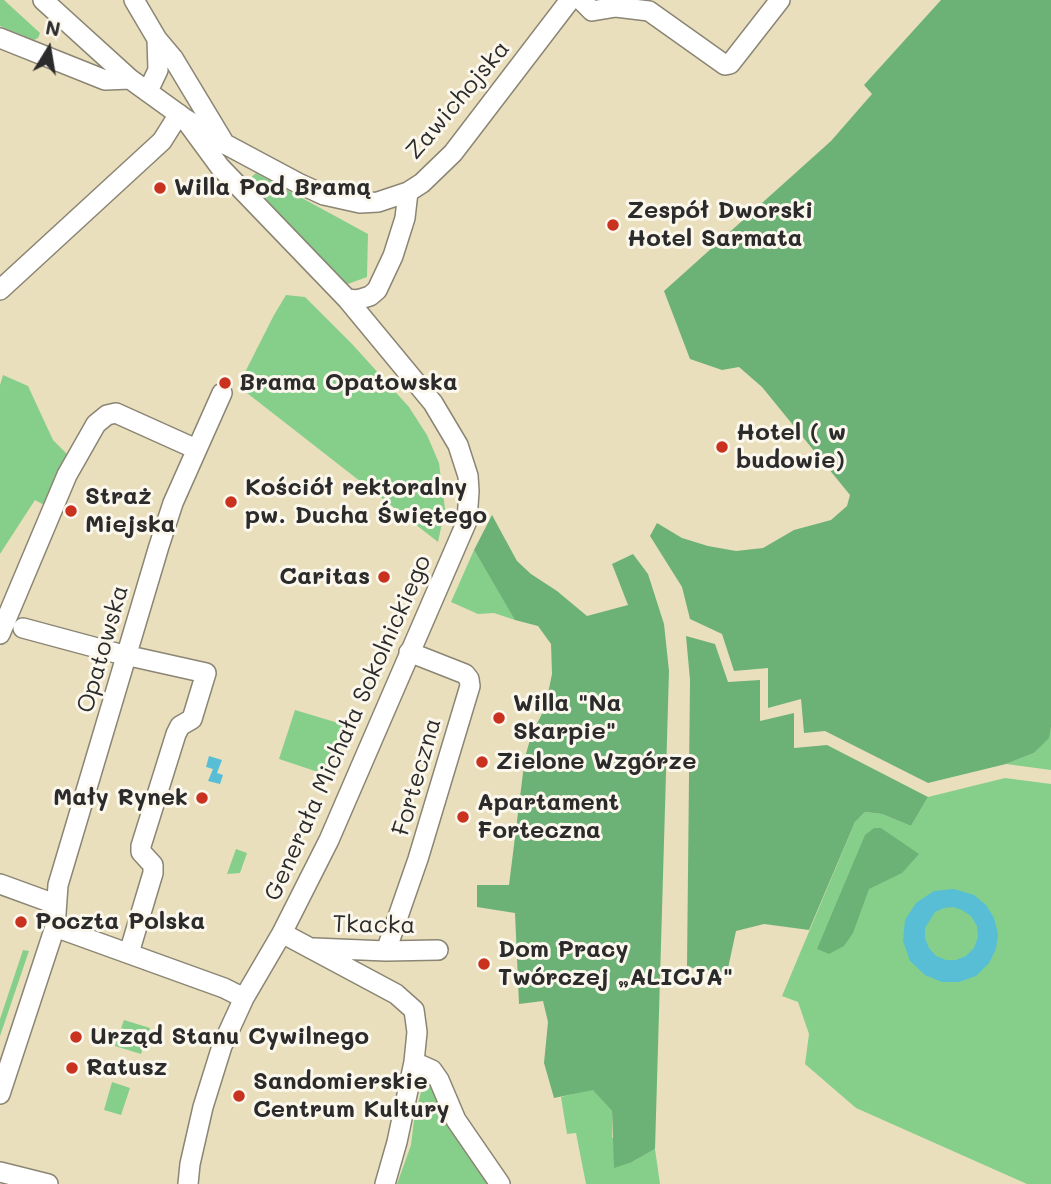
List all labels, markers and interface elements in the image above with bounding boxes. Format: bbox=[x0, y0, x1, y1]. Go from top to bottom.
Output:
north arrow bbox=[14, 14, 84, 84]
text: N bbox=[44, 14, 63, 42]
street label: Zawichojska bbox=[400, 35, 516, 165]
place label: Willa Pod Bramą bbox=[174, 174, 371, 202]
marker: Willa Pod Bramą bbox=[152, 180, 168, 196]
place label: Zespół Dworski Hotel Sarmata bbox=[627, 197, 813, 253]
marker: Zespół Dworski Hotel Sarmata bbox=[605, 217, 621, 233]
place label: Brama Opatowska bbox=[239, 369, 458, 397]
marker: Brama Opatowska bbox=[217, 375, 233, 391]
place label: Hotel ( w budowie) bbox=[736, 419, 846, 475]
marker: Hotel ( w budowie) bbox=[714, 439, 730, 455]
place label: Kościół rektoralny pw. Ducha Świętego bbox=[245, 474, 487, 530]
place label: Straż Miejska bbox=[85, 483, 176, 539]
marker: Kościół rektoralny pw. Ducha Świętego bbox=[223, 494, 239, 510]
marker: Straż Miejska bbox=[63, 503, 79, 519]
street label: Generała Michała Sokolnickiego bbox=[258, 551, 438, 905]
place label: Caritas bbox=[279, 563, 370, 591]
marker: Caritas bbox=[376, 569, 392, 585]
street label: Opatowska bbox=[71, 582, 135, 716]
place label: Willa "Na Skarpie" bbox=[513, 690, 621, 746]
marker: Willa "Na Skarpie" bbox=[491, 710, 507, 726]
street label: Forteczna bbox=[387, 715, 447, 839]
place label: Zielone Wzgórze bbox=[496, 748, 696, 776]
marker: Zielone Wzgórze bbox=[474, 754, 490, 770]
place label: Mały Rynek bbox=[53, 784, 188, 812]
place label: Apartament Forteczna bbox=[477, 789, 619, 845]
marker: Mały Rynek bbox=[194, 790, 210, 806]
marker: Apartament Forteczna bbox=[455, 809, 471, 825]
place label: Poczta Polska bbox=[35, 908, 205, 936]
street label: Tkacka bbox=[332, 910, 416, 940]
marker: Poczta Polska bbox=[13, 914, 29, 930]
place label: Dom Pracy Twórczej „ALICJA" bbox=[498, 936, 733, 992]
marker: Dom Pracy Twórczej „ALICJA" bbox=[476, 956, 492, 972]
place label: Urząd Stanu Cywilnego bbox=[90, 1023, 369, 1051]
marker: Urząd Stanu Cywilnego bbox=[68, 1029, 84, 1045]
place label: Ratusz bbox=[86, 1054, 167, 1082]
marker: Ratusz bbox=[64, 1060, 80, 1076]
place label: Sandomierskie Centrum Kultury bbox=[253, 1068, 449, 1124]
marker: Sandomierskie Centrum Kultury bbox=[231, 1088, 247, 1104]

